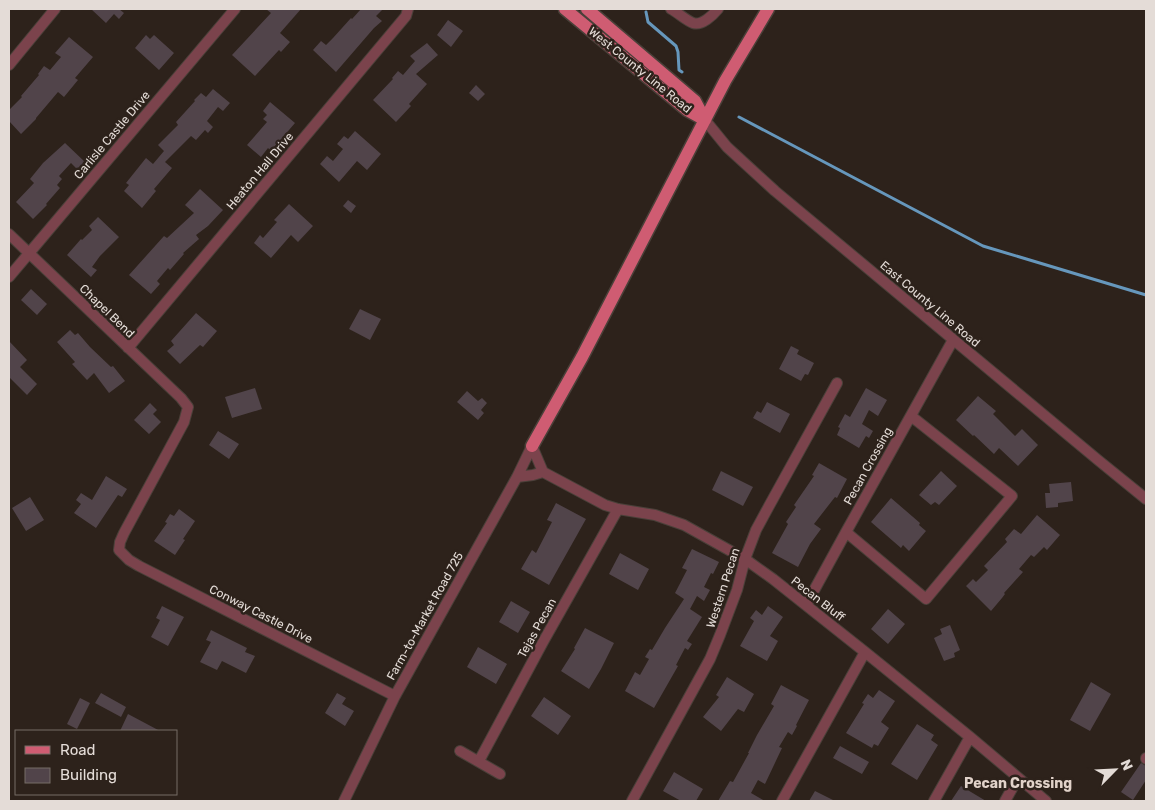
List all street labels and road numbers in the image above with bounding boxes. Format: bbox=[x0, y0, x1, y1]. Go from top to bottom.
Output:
street label: West County Line Road bbox=[586, 24, 694, 116]
street label: Carlisle Castle Drive bbox=[71, 88, 153, 182]
street label: Heaton Hall Drive bbox=[224, 129, 297, 212]
street label: East County Line Road bbox=[877, 258, 983, 350]
street label: Chapel Bend bbox=[77, 281, 137, 341]
street label: Pecan Crossing bbox=[841, 425, 895, 507]
street label: Western Pecan bbox=[703, 546, 743, 630]
street label: Farm-to-Market Road 725 bbox=[384, 550, 466, 682]
street label: Pecan Bluff bbox=[788, 574, 848, 625]
street label: Conway Castle Drive bbox=[207, 582, 315, 646]
street label: Tejas Pecan bbox=[515, 596, 559, 660]

